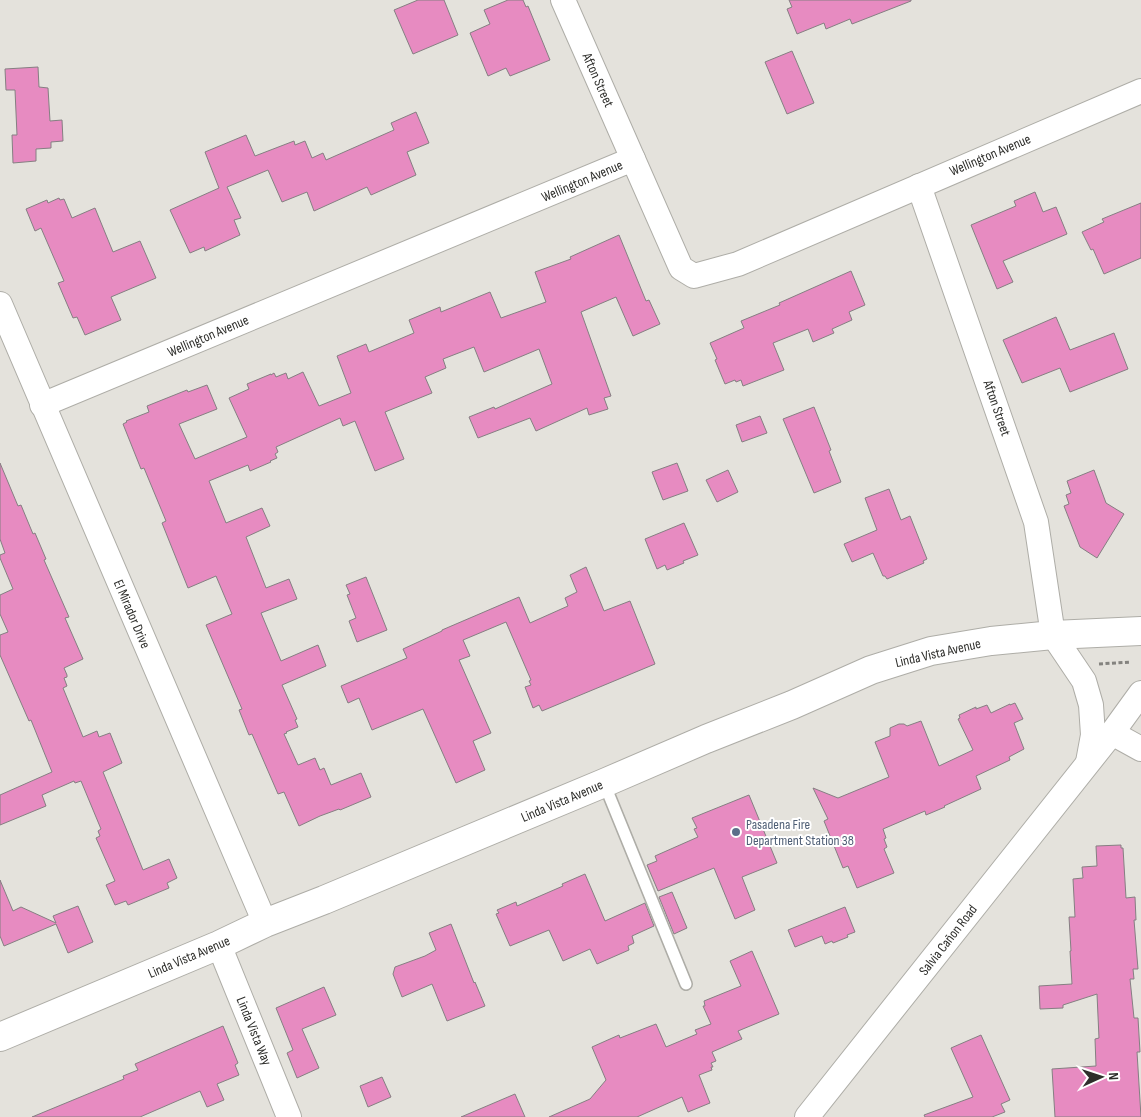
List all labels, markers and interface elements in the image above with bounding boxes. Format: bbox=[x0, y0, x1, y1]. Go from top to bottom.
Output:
street label: Afton Street bbox=[578, 49, 618, 110]
street label: Wellington Avenue bbox=[947, 130, 1033, 180]
street label: Wellington Avenue bbox=[539, 156, 625, 206]
street label: Wellington Avenue bbox=[165, 311, 251, 361]
street label: Afton Street bbox=[979, 377, 1014, 438]
street label: El Mirador Drive bbox=[110, 577, 154, 651]
street label: Linda Vista Avenue bbox=[894, 635, 982, 671]
street label: Linda Vista Avenue bbox=[519, 776, 605, 826]
place label: Pasadena Fire Department Station 38 bbox=[746, 816, 854, 849]
marker: Pasadena Fire Department Station 38 bbox=[730, 826, 742, 838]
street label: Salvia Cañon Road bbox=[915, 901, 981, 979]
street label: Linda Vista Avenue bbox=[146, 932, 232, 982]
street label: Linda Vista Way bbox=[233, 994, 276, 1068]
north arrow bbox=[1076, 1052, 1126, 1102]
text: N bbox=[1105, 1072, 1122, 1081]

